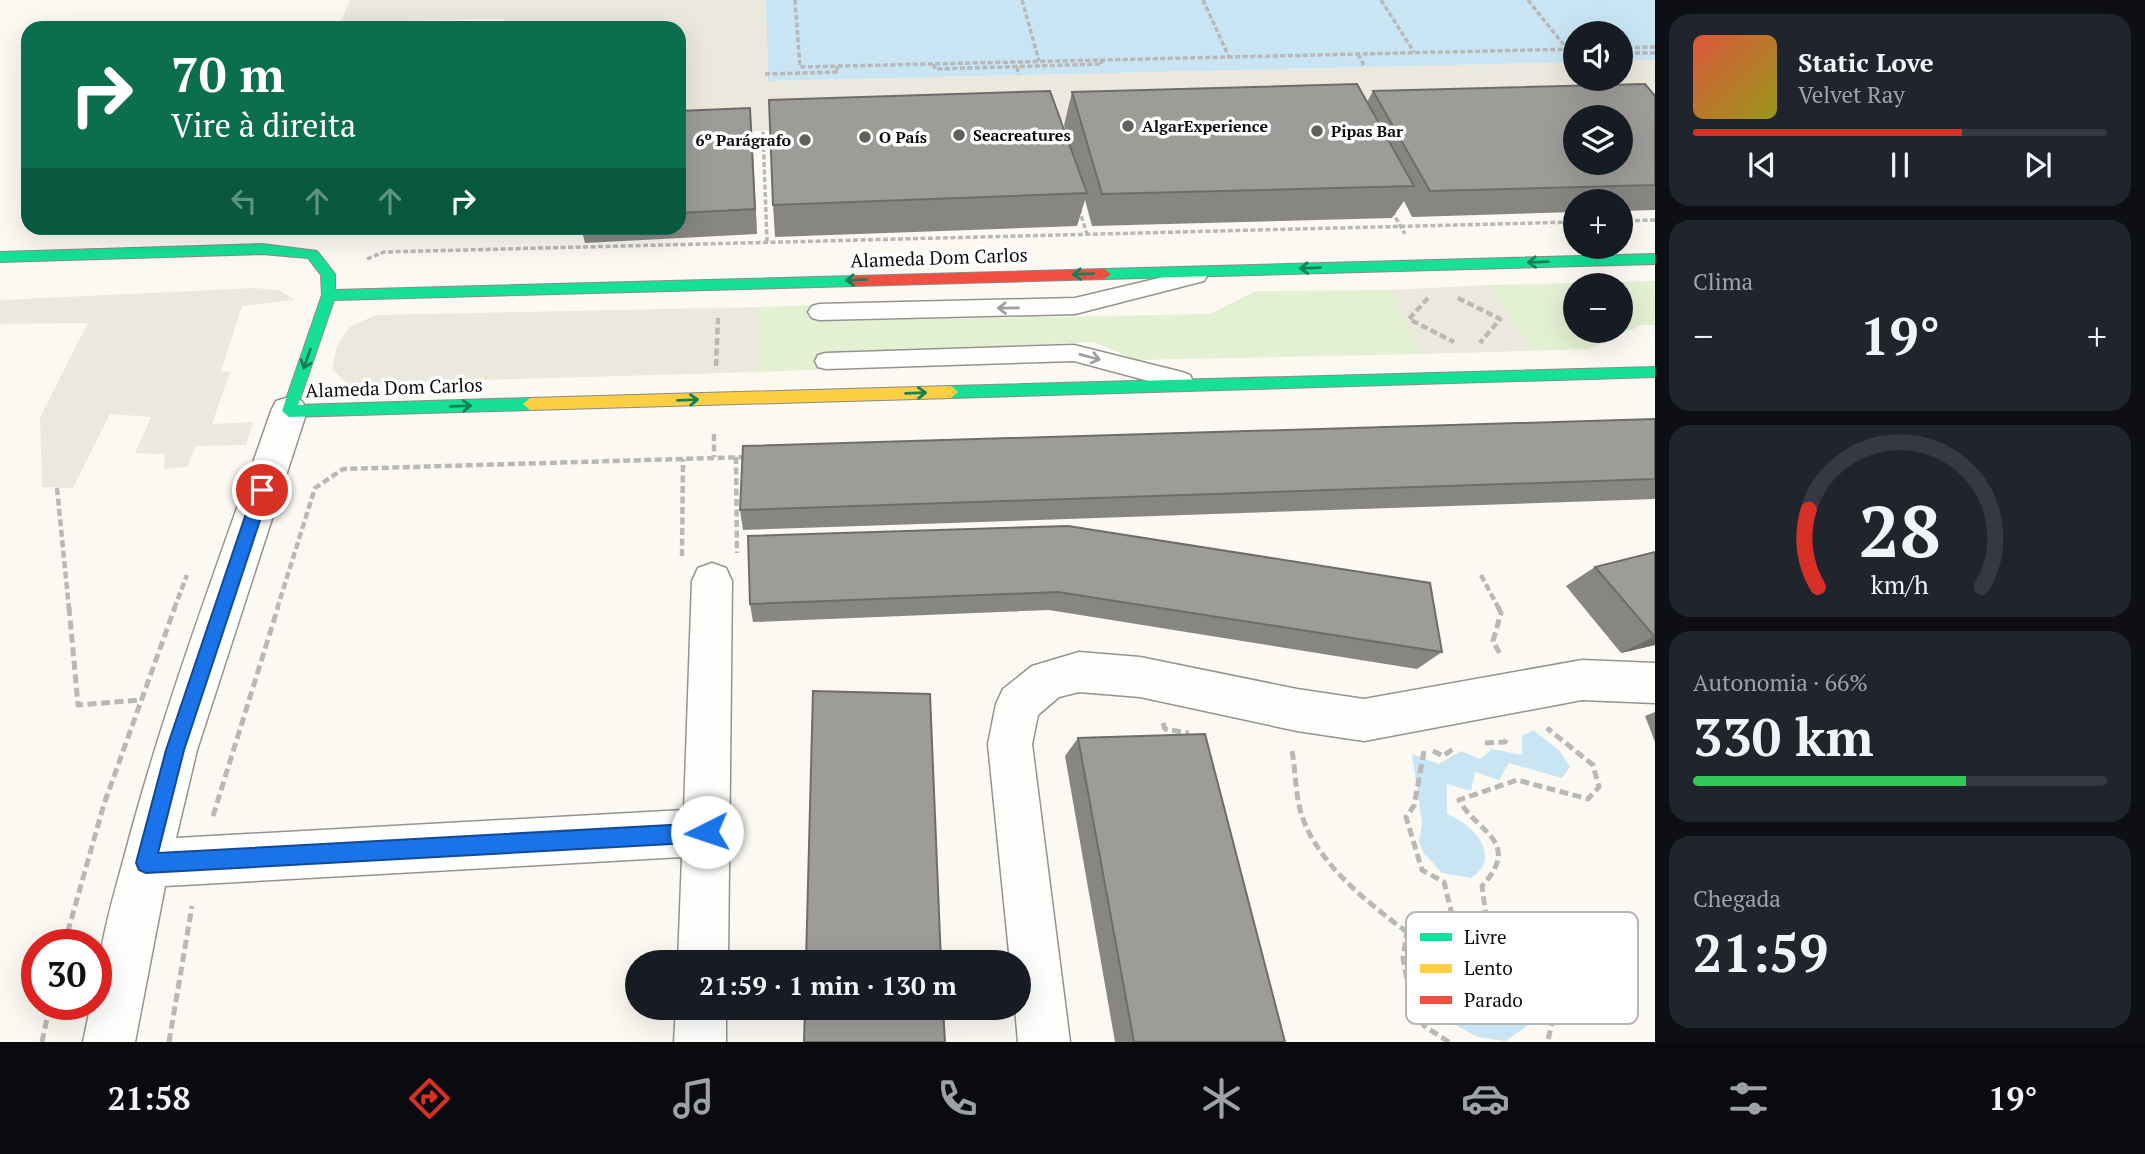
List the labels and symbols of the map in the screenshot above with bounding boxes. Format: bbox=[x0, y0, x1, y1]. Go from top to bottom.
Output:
place label: AlgarExperience bbox=[1142, 115, 1268, 137]
marker: AlgarExperience bbox=[1120, 118, 1136, 134]
place label: Pipas Bar bbox=[1331, 120, 1403, 142]
marker: Pipas Bar bbox=[1309, 123, 1325, 139]
place label: Seacreatures bbox=[973, 124, 1071, 146]
place label: O País bbox=[879, 126, 927, 148]
marker: Seacreatures bbox=[951, 127, 967, 143]
place label: 6º Parágrafo bbox=[695, 129, 791, 151]
marker: O País bbox=[857, 129, 873, 145]
marker: 6º Parágrafo bbox=[797, 132, 813, 148]
street label: Alameda Dom Carlos bbox=[850, 241, 1028, 273]
one-way arrow bbox=[1527, 255, 1550, 268]
one-way arrow bbox=[1299, 261, 1322, 275]
one-way arrow bbox=[1072, 267, 1095, 281]
one-way arrow bbox=[844, 274, 867, 287]
one-way arrow bbox=[996, 301, 1019, 314]
one-way arrow bbox=[300, 348, 312, 370]
one-way arrow bbox=[1078, 351, 1100, 364]
street label: Alameda Dom Carlos bbox=[305, 371, 483, 403]
one-way arrow bbox=[904, 387, 927, 400]
one-way arrow bbox=[677, 393, 700, 407]
one-way arrow bbox=[449, 400, 472, 413]
pin bbox=[232, 460, 292, 520]
position arrow bbox=[670, 795, 744, 869]
legend bbox=[1406, 912, 1638, 1024]
text: Livre bbox=[1464, 924, 1507, 949]
speed limit sign: 30 bbox=[21, 929, 112, 1020]
text: Lento bbox=[1464, 955, 1513, 980]
text: Parado bbox=[1464, 987, 1523, 1012]

